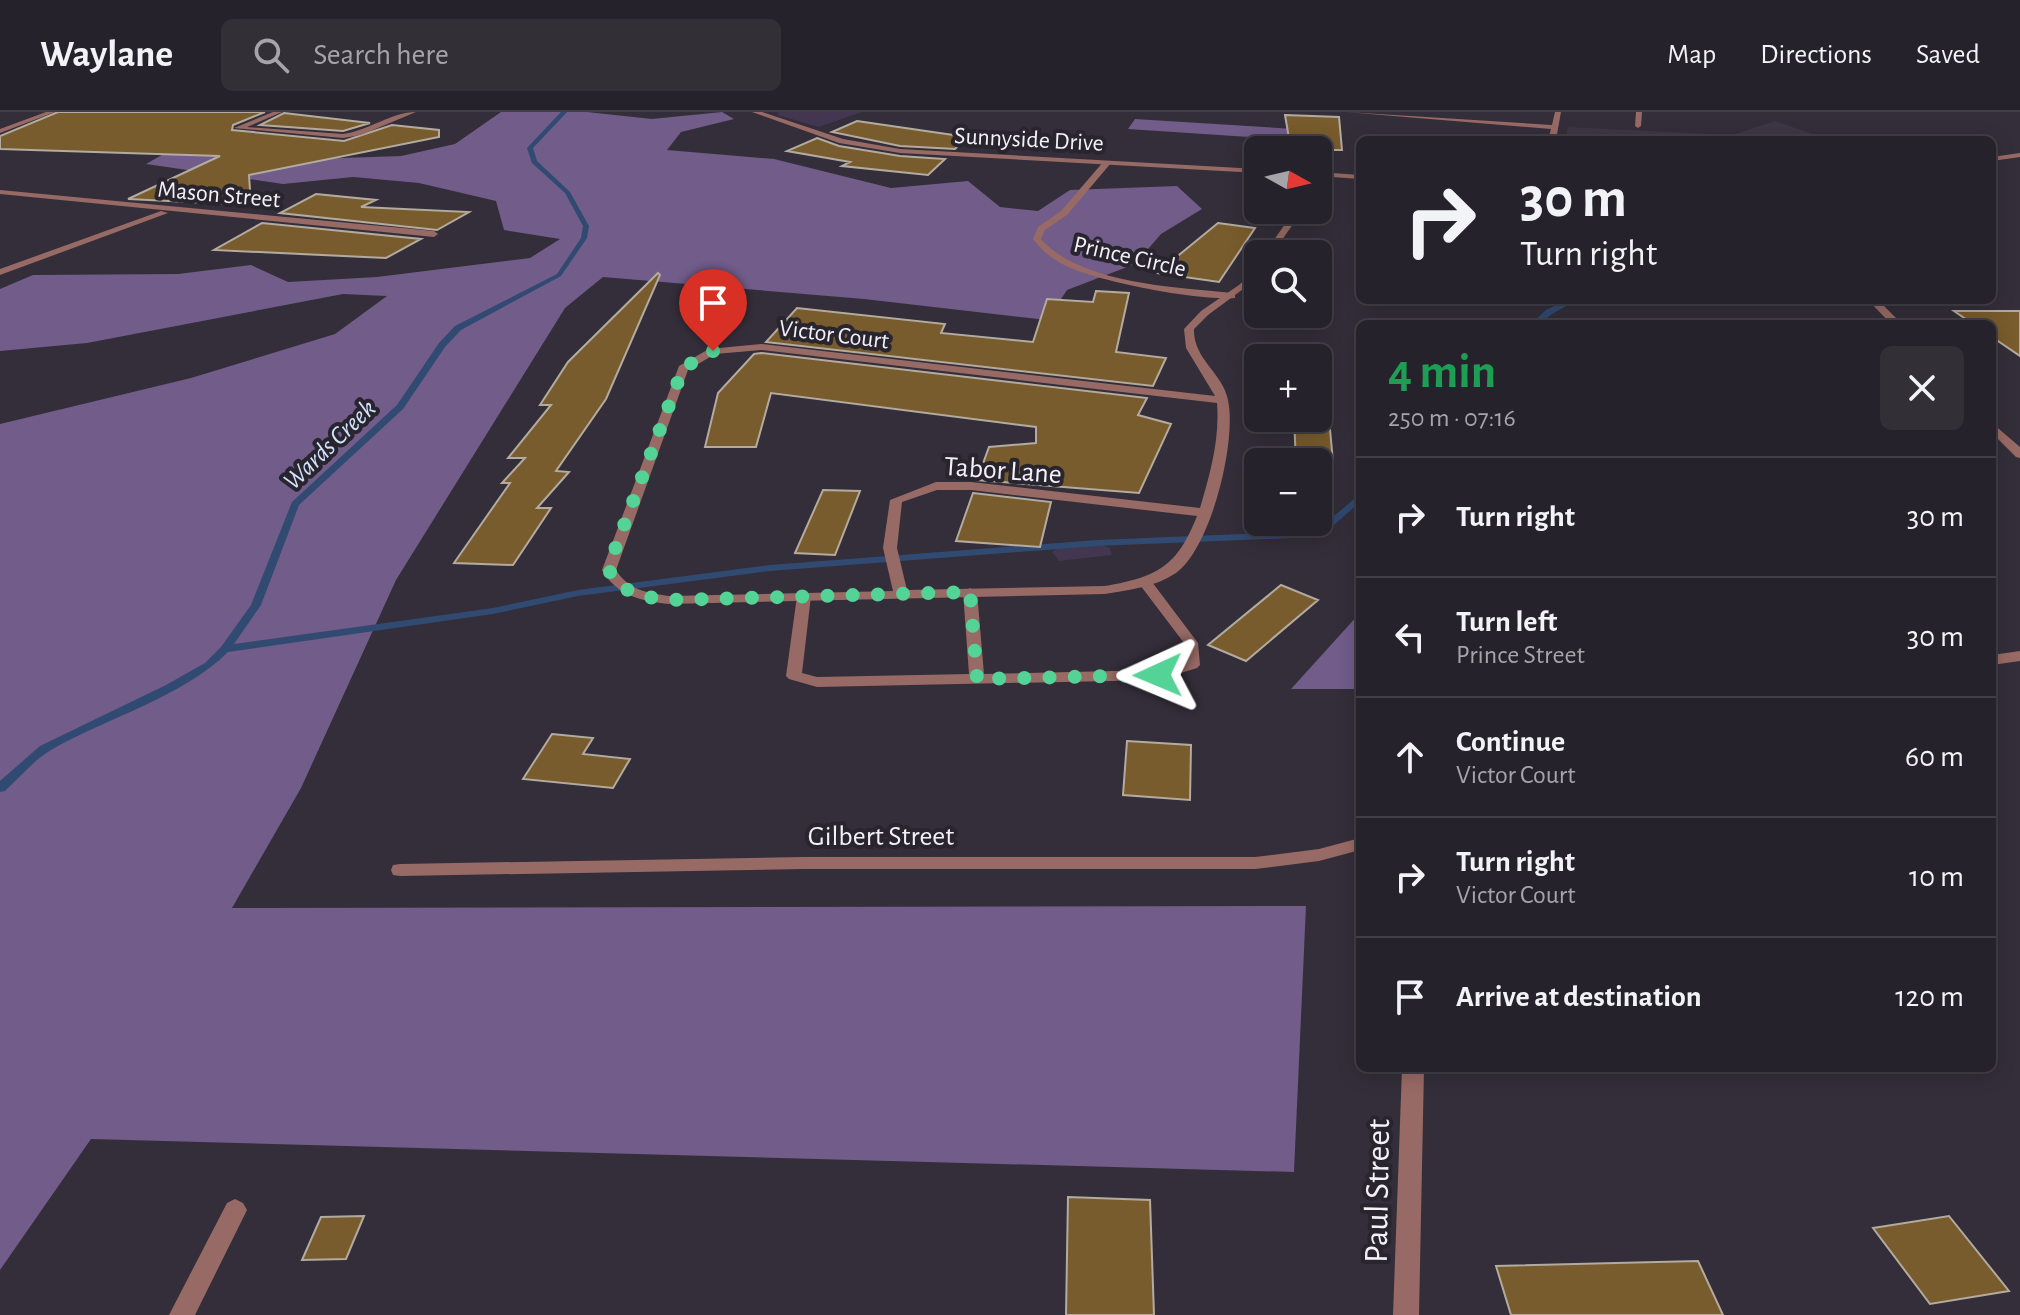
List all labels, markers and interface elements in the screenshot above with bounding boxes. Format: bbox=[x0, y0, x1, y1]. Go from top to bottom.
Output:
search box bbox=[221, 19, 781, 91]
icon: search bbox=[249, 33, 293, 77]
text: Waylane bbox=[40, 36, 173, 74]
text: Search here bbox=[313, 40, 449, 70]
text: Map bbox=[1667, 41, 1716, 69]
text: Directions bbox=[1760, 41, 1872, 69]
text: Saved bbox=[1916, 41, 1980, 69]
street label: Sunnyside Drive bbox=[954, 124, 1104, 156]
north arrow bbox=[1244, 136, 1332, 224]
map controls bbox=[1244, 136, 1332, 536]
icon: right bbox=[1388, 168, 1492, 272]
text: 30 m bbox=[1520, 171, 1627, 227]
street label: Mason Street bbox=[157, 178, 282, 212]
street label: Prince Circle bbox=[1071, 232, 1188, 282]
text: Turn right bbox=[1520, 236, 1657, 272]
button: search bbox=[1244, 240, 1332, 328]
pin bbox=[679, 269, 747, 351]
icon: arrive bbox=[691, 281, 735, 325]
street label: Victor Court bbox=[778, 316, 890, 354]
button: + bbox=[1244, 344, 1332, 432]
button: close bbox=[1880, 346, 1964, 430]
text: 4 min bbox=[1388, 349, 1496, 397]
water label: Wards Creek bbox=[279, 395, 381, 495]
text: 250 m · 07:16 bbox=[1388, 405, 1516, 431]
button: − bbox=[1244, 448, 1332, 536]
street label: Tabor Lane bbox=[943, 453, 1063, 489]
icon: right bbox=[1388, 495, 1432, 539]
text: Turn right bbox=[1456, 502, 1575, 532]
text: 30 m bbox=[1907, 502, 1964, 532]
text: Turn left bbox=[1456, 607, 1557, 637]
icon: left bbox=[1388, 615, 1432, 659]
text: 30 m bbox=[1907, 622, 1964, 652]
position arrow bbox=[1116, 633, 1200, 717]
text: Prince Street bbox=[1456, 642, 1585, 668]
text: Continue bbox=[1456, 727, 1565, 757]
icon: ahead bbox=[1388, 735, 1432, 779]
text: 60 m bbox=[1905, 742, 1964, 772]
text: Victor Court bbox=[1456, 762, 1576, 788]
street label: Gilbert Street bbox=[808, 823, 954, 851]
text: Turn right bbox=[1456, 847, 1575, 877]
icon: right bbox=[1388, 855, 1432, 899]
text: 10 m bbox=[1909, 862, 1964, 892]
text: Victor Court bbox=[1456, 882, 1576, 908]
icon: arrive bbox=[1388, 975, 1432, 1019]
text: Arrive at destination bbox=[1456, 982, 1702, 1012]
text: 120 m bbox=[1895, 982, 1964, 1012]
street label: Paul Street bbox=[1360, 1119, 1396, 1263]

